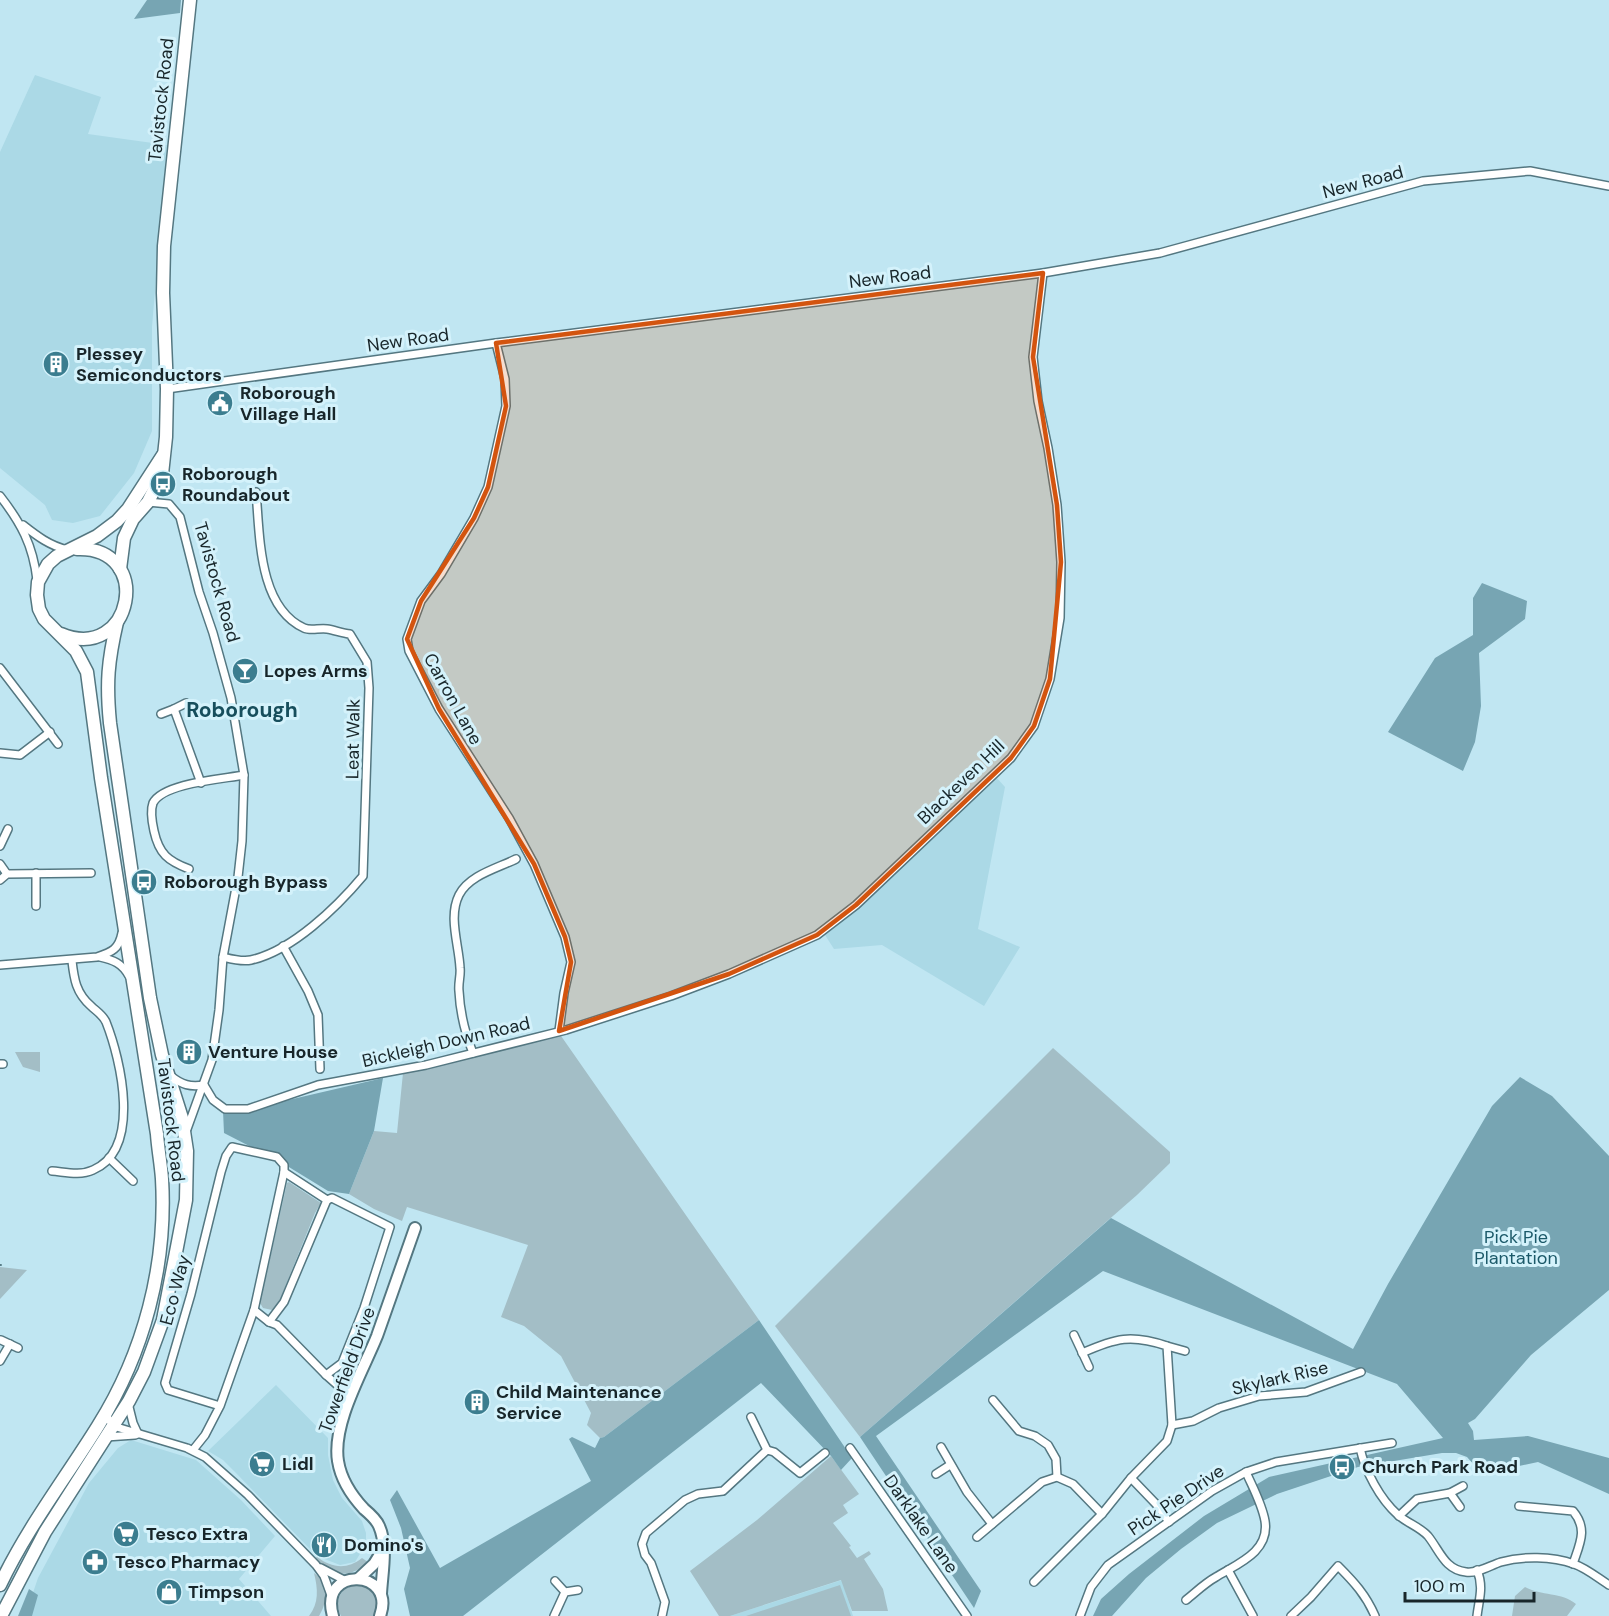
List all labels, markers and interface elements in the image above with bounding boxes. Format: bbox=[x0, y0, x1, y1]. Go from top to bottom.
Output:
street label: Tavistock Road bbox=[143, 37, 179, 163]
street label: New Road bbox=[1320, 160, 1406, 204]
street label: New Road bbox=[847, 260, 933, 294]
street label: New Road bbox=[365, 322, 451, 358]
place label: Plessey Semiconductors bbox=[76, 342, 222, 387]
building icon: Plessey Semiconductors bbox=[41, 349, 71, 379]
place label: Roborough Village Hall bbox=[240, 381, 336, 426]
public building icon: Roborough Village Hall bbox=[205, 388, 235, 418]
place label: Roborough Roundabout bbox=[182, 462, 290, 507]
bus stop icon: Roborough Roundabout bbox=[148, 469, 178, 499]
street label: Tavistock Road bbox=[188, 519, 246, 645]
street label: Carron Lane bbox=[418, 649, 488, 749]
bar icon: Lopes Arms bbox=[230, 656, 260, 686]
place label: Lopes Arms bbox=[264, 659, 368, 683]
district label: Roborough bbox=[186, 696, 298, 724]
street label: Leat Walk bbox=[340, 699, 366, 779]
street label: Blackeven Hill bbox=[912, 734, 1010, 830]
bus stop icon: Roborough Bypass bbox=[129, 867, 159, 897]
place label: Roborough Bypass bbox=[164, 870, 328, 894]
street label: Bickleigh Down Road bbox=[360, 1011, 532, 1073]
building icon: Venture House bbox=[174, 1037, 204, 1067]
place label: Venture House bbox=[208, 1040, 338, 1064]
street label: Tavistock Road bbox=[152, 1057, 190, 1183]
park label: Pick Pie Plantation bbox=[1474, 1225, 1558, 1270]
street label: Eco Way bbox=[154, 1252, 196, 1328]
street label: Towerfield Drive bbox=[313, 1304, 381, 1436]
street label: Skylark Rise bbox=[1229, 1355, 1331, 1401]
place label: Child Maintenance Service bbox=[496, 1380, 662, 1425]
building icon: Child Maintenance Service bbox=[462, 1387, 492, 1417]
supermarket icon: Lidl bbox=[247, 1449, 277, 1479]
place label: Lidl bbox=[282, 1452, 314, 1476]
bus stop icon: Church Park Road bbox=[1327, 1452, 1357, 1482]
place label: Church Park Road bbox=[1362, 1455, 1518, 1479]
street label: Pick Pie Drive bbox=[1123, 1459, 1229, 1541]
street label: Darklake Lane bbox=[878, 1470, 964, 1578]
supermarket icon: Tesco Extra bbox=[111, 1519, 141, 1549]
place label: Tesco Extra bbox=[146, 1522, 248, 1546]
restaurant icon: Domino's bbox=[309, 1530, 339, 1560]
place label: Domino's bbox=[344, 1533, 424, 1557]
pharmacy icon: Tesco Pharmacy bbox=[80, 1547, 110, 1577]
place label: Tesco Pharmacy bbox=[115, 1550, 260, 1574]
scale bar bbox=[1405, 1565, 1534, 1603]
text: 100 m bbox=[1414, 1574, 1465, 1598]
shop icon: Timpson bbox=[154, 1577, 184, 1607]
place label: Timpson bbox=[188, 1580, 264, 1604]

